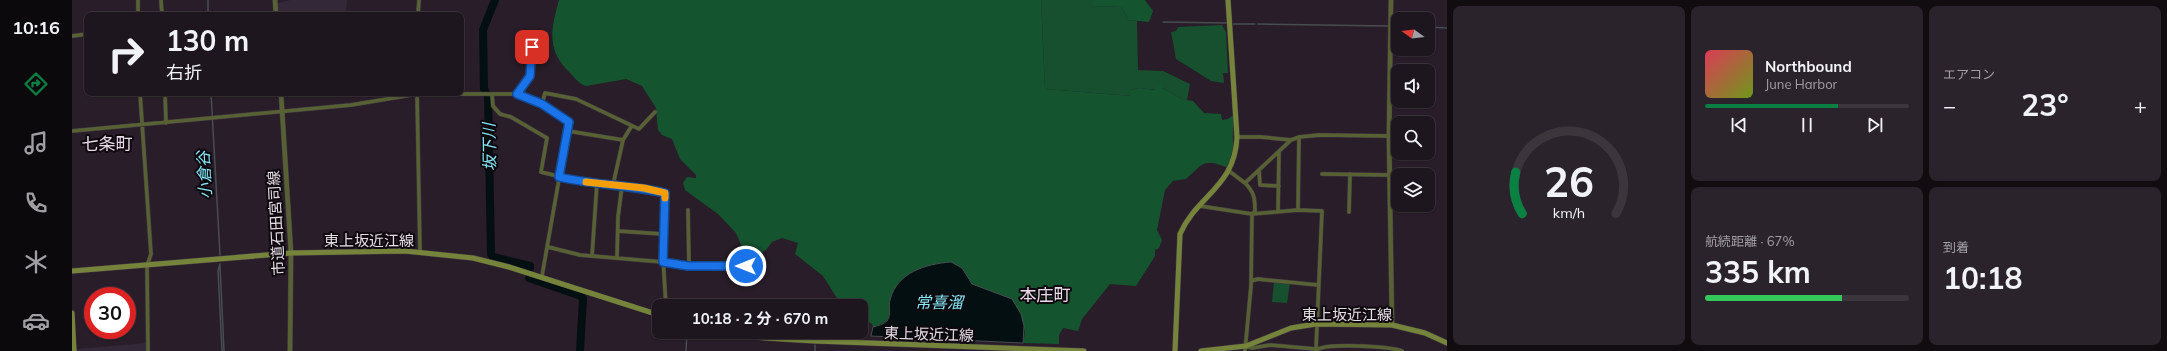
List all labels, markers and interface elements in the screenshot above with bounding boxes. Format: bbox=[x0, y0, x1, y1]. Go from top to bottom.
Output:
north arrow bbox=[1391, 12, 1435, 56]
map controls bbox=[1391, 12, 1435, 212]
text: 10:16 bbox=[12, 16, 60, 39]
text: 130 m bbox=[166, 23, 249, 58]
icon: right bbox=[100, 28, 152, 80]
pin bbox=[515, 30, 549, 64]
icon: arrive bbox=[521, 36, 543, 58]
text: Northbound bbox=[1765, 57, 1852, 76]
text: 右折 bbox=[166, 61, 202, 84]
button: sound bbox=[1391, 64, 1435, 108]
text: エアコン bbox=[1943, 66, 1995, 82]
icon: directions bbox=[22, 70, 50, 98]
text: June Harbor bbox=[1765, 76, 1837, 92]
text: 23° bbox=[2021, 86, 2069, 124]
text: − bbox=[1943, 92, 1956, 120]
text: + bbox=[2134, 92, 2147, 120]
icon: previous bbox=[1728, 114, 1750, 136]
icon: pause bbox=[1796, 114, 1818, 136]
icon: next bbox=[1864, 114, 1886, 136]
button: search bbox=[1391, 116, 1435, 160]
water label: 坂下川 bbox=[479, 121, 499, 171]
icon: music bbox=[22, 129, 50, 157]
district label: 七条町 bbox=[82, 133, 133, 154]
water label: 小倉谷 bbox=[193, 149, 215, 199]
text: 26 bbox=[1544, 154, 1594, 206]
button: layers bbox=[1391, 168, 1435, 212]
street label: 市道石田宮司線 bbox=[264, 170, 288, 276]
icon: phone bbox=[22, 189, 50, 217]
text: km/h bbox=[1553, 203, 1585, 221]
street label: 東上坂近江線 bbox=[324, 231, 414, 250]
text: 航続距離 · 67% bbox=[1705, 233, 1795, 249]
text: 到着 bbox=[1943, 239, 1969, 255]
position arrow bbox=[725, 245, 767, 287]
icon: climate bbox=[22, 248, 50, 276]
text: 335 km bbox=[1705, 253, 1811, 291]
text: 10:18 bbox=[1943, 259, 2022, 297]
district label: 本庄町 bbox=[1020, 284, 1071, 305]
speed limit sign: 30 bbox=[84, 287, 136, 339]
water label: 常喜溜 bbox=[915, 292, 966, 312]
street label: 東上坂近江線 bbox=[1302, 305, 1392, 324]
icon: car bbox=[22, 307, 50, 335]
text: 10:18 · 2 分 · 670 m bbox=[692, 309, 828, 328]
street label: 東上坂近江線 bbox=[884, 323, 974, 345]

